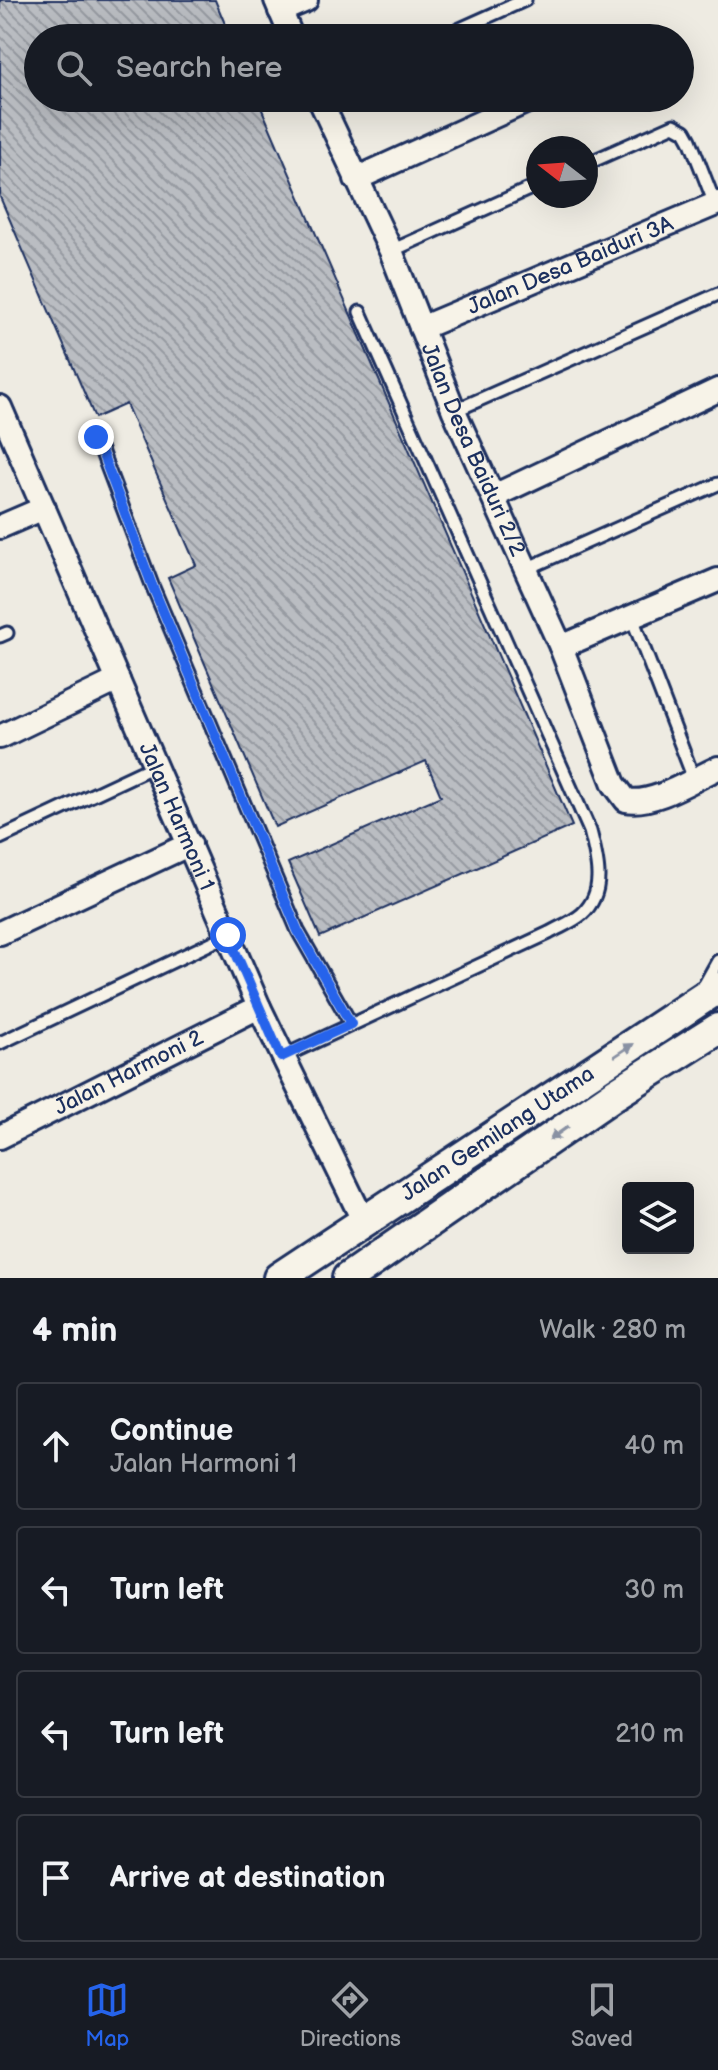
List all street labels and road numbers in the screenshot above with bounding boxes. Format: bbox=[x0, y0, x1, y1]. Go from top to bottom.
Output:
street label: Jalan Desa Baiduri 3A bbox=[463, 210, 678, 320]
street label: Jalan Desa Baiduri 2/2 bbox=[415, 339, 531, 560]
street label: Jalan Harmoni 1 bbox=[133, 738, 221, 895]
street label: Jalan Harmoni 2 bbox=[50, 1024, 208, 1121]
street label: Jalan Gemilang Utama bbox=[396, 1060, 599, 1207]

